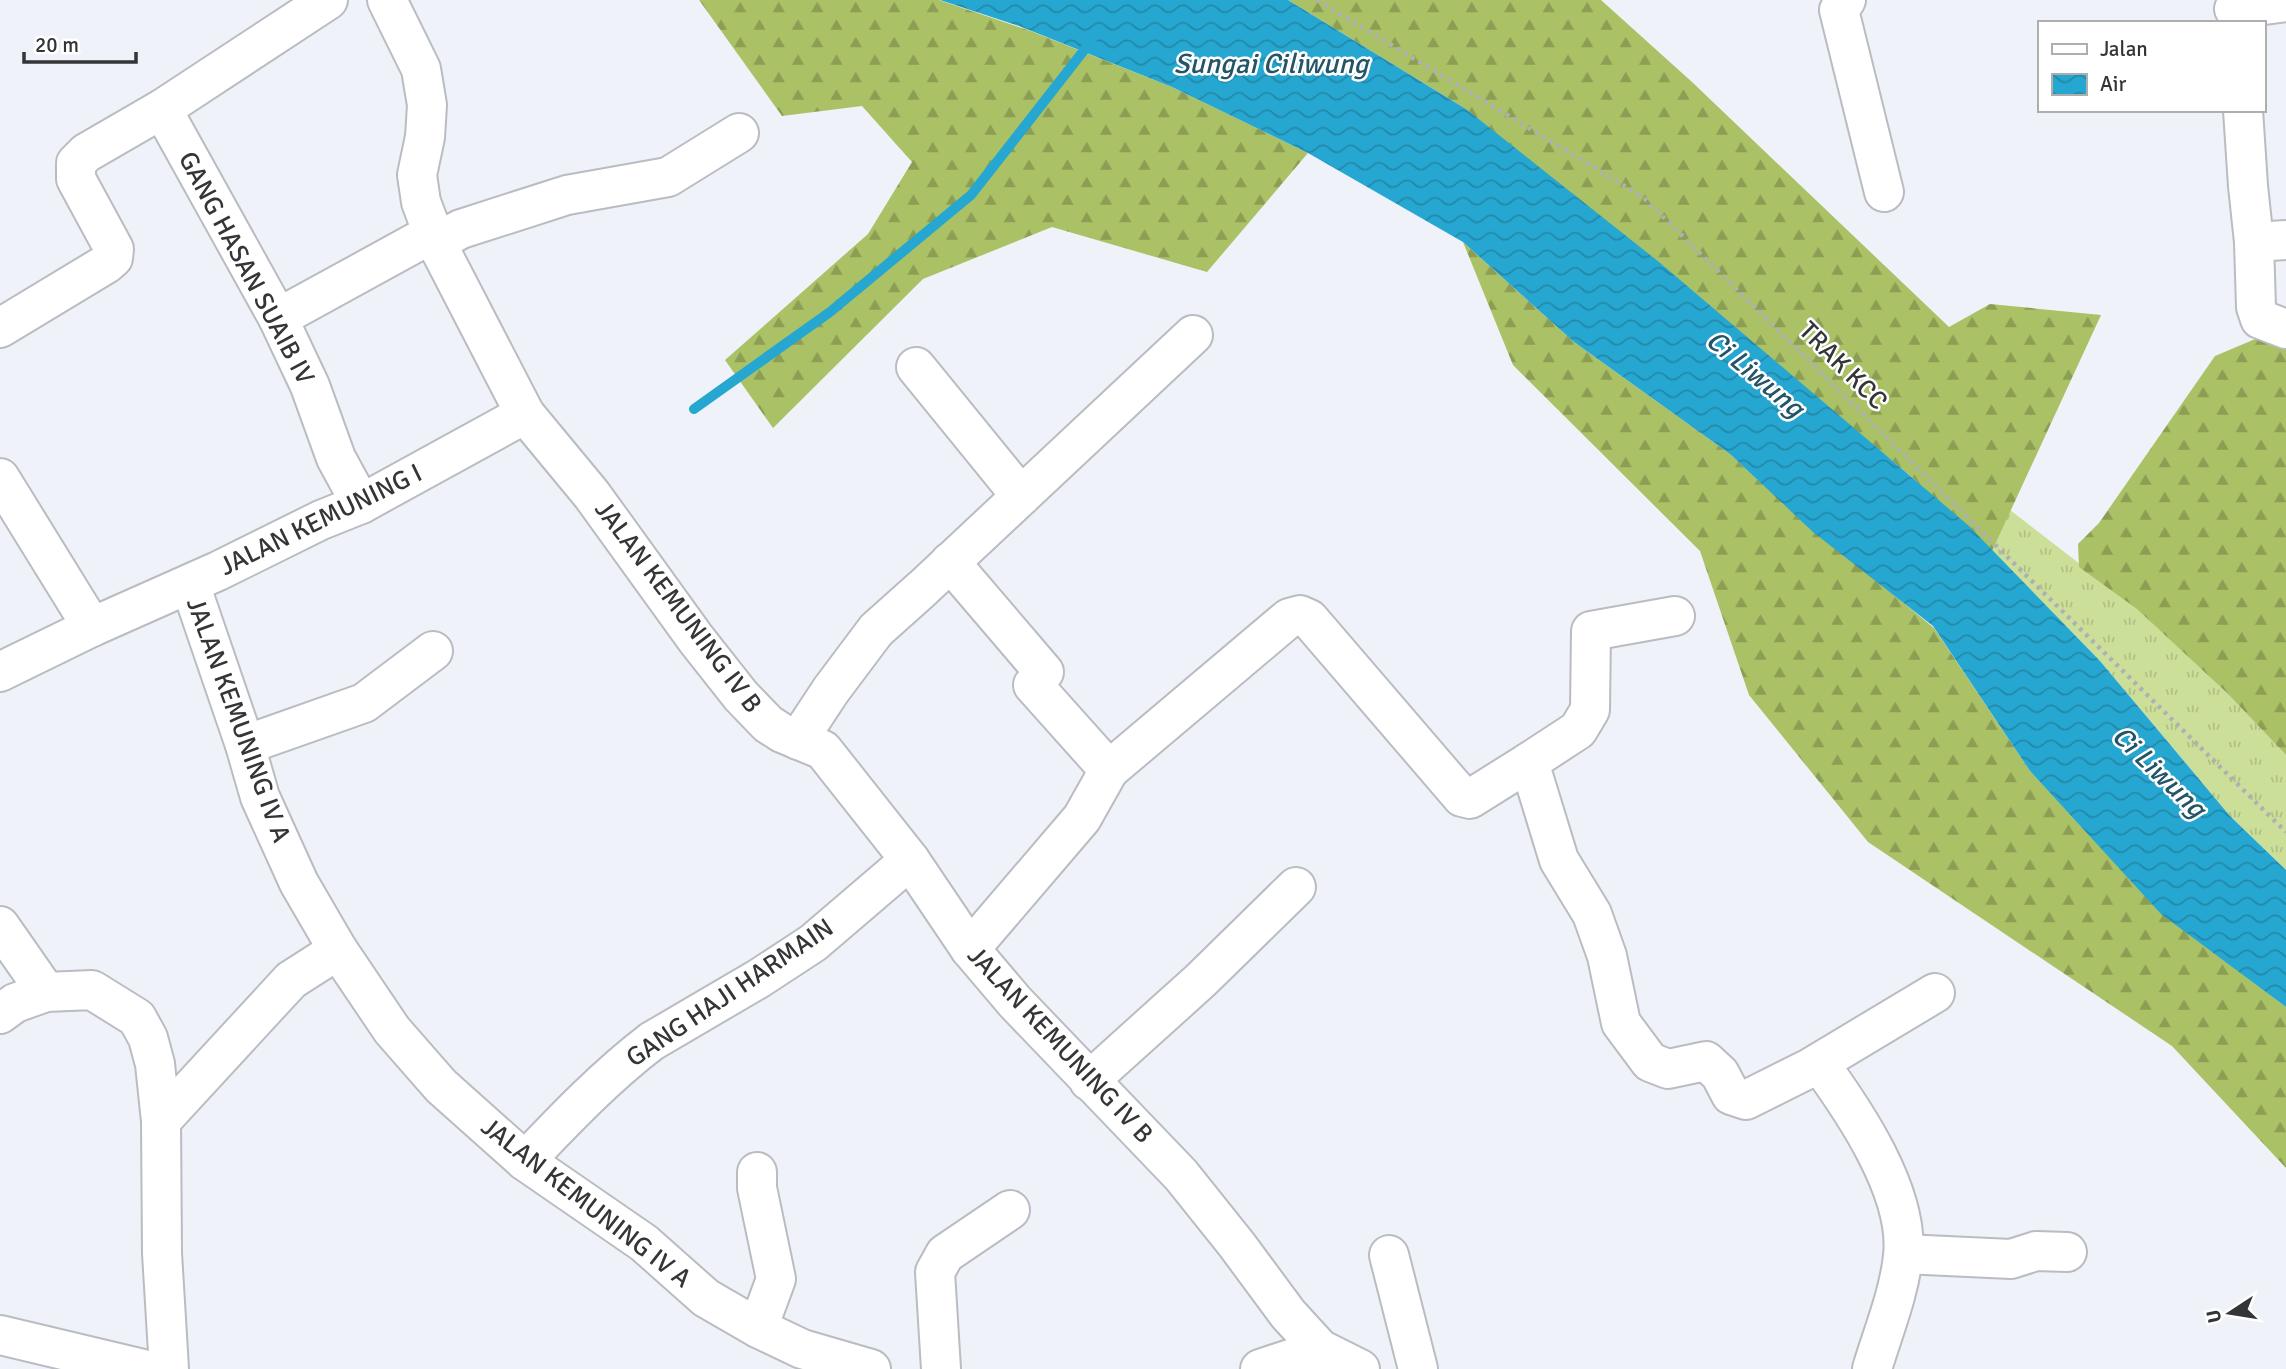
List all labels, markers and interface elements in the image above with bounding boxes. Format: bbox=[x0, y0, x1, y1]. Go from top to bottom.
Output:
scale bar bbox=[24, 21, 136, 65]
legend bbox=[2038, 21, 2265, 112]
text: 20 m bbox=[35, 32, 79, 58]
text: Jalan bbox=[2100, 36, 2148, 62]
water label: Sungai Ciliwung bbox=[1174, 47, 1370, 81]
text: Air bbox=[2100, 71, 2127, 97]
street label: GANG HASAN SUAIB IV bbox=[171, 146, 321, 390]
street label: TRAK KCC bbox=[1792, 315, 1894, 417]
water label: Ci Liwung bbox=[1699, 323, 1813, 426]
street label: JALAN KEMUNING I bbox=[215, 457, 427, 583]
street label: JALAN KEMUNING IV B bbox=[588, 495, 768, 719]
street label: JALAN KEMUNING IV A bbox=[179, 593, 297, 847]
water label: Ci Liwung bbox=[2105, 719, 2215, 827]
street label: GANG HAJI HARMAIN bbox=[620, 912, 840, 1074]
street label: JALAN KEMUNING IV B bbox=[960, 940, 1160, 1150]
street label: JALAN KEMUNING IV A bbox=[475, 1111, 697, 1295]
north arrow bbox=[2195, 1278, 2265, 1348]
text: U bbox=[2201, 1308, 2227, 1325]

